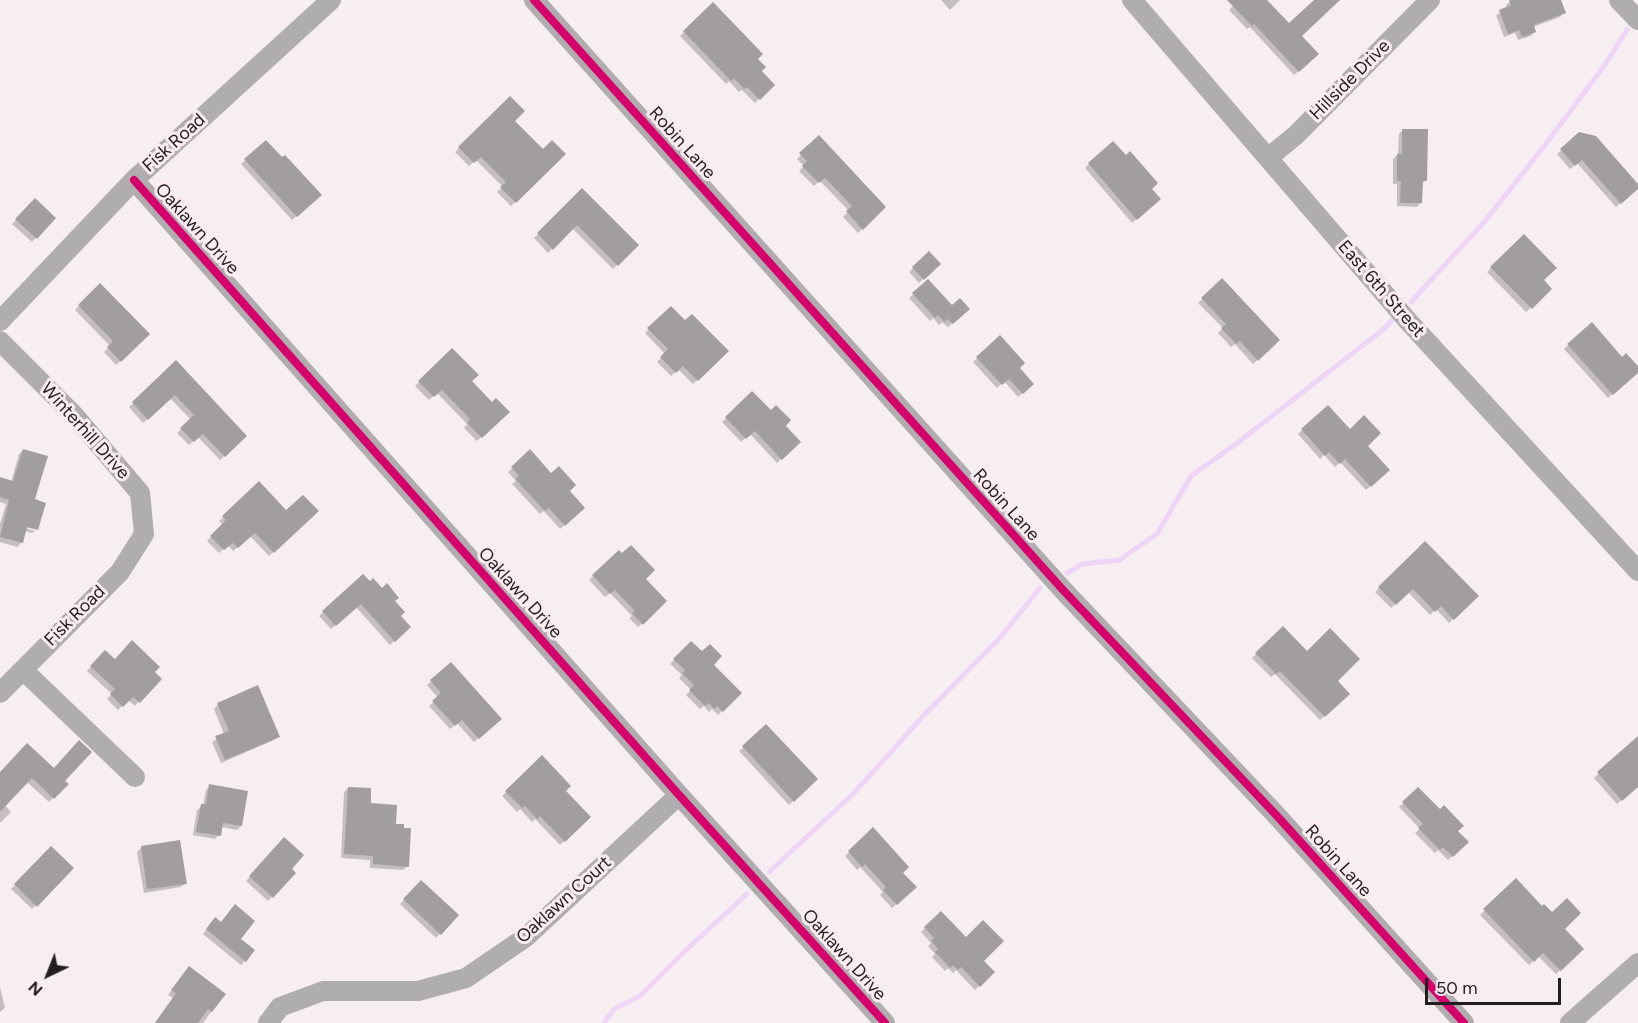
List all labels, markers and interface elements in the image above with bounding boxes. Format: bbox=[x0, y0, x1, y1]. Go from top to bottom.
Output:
street label: Hillside Drive bbox=[1305, 35, 1395, 125]
street label: Robin Lane bbox=[644, 103, 720, 183]
street label: Fisk Road bbox=[138, 109, 210, 177]
street label: Oaklawn Drive bbox=[150, 179, 244, 279]
street label: East 6th Street bbox=[1333, 236, 1429, 342]
street label: Winterhill Drive bbox=[36, 378, 134, 484]
street label: Robin Lane bbox=[968, 465, 1044, 545]
street label: Oaklawn Drive bbox=[473, 543, 567, 643]
street label: Fisk Road bbox=[40, 581, 110, 651]
street label: Robin Lane bbox=[1300, 821, 1376, 901]
street label: Oaklawn Court bbox=[512, 852, 616, 948]
street label: Oaklawn Drive bbox=[797, 905, 891, 1005]
north arrow bbox=[18, 945, 78, 1005]
scale bar bbox=[1428, 966, 1564, 1004]
text: N bbox=[24, 977, 46, 1000]
text: 50 m bbox=[1436, 977, 1478, 999]

